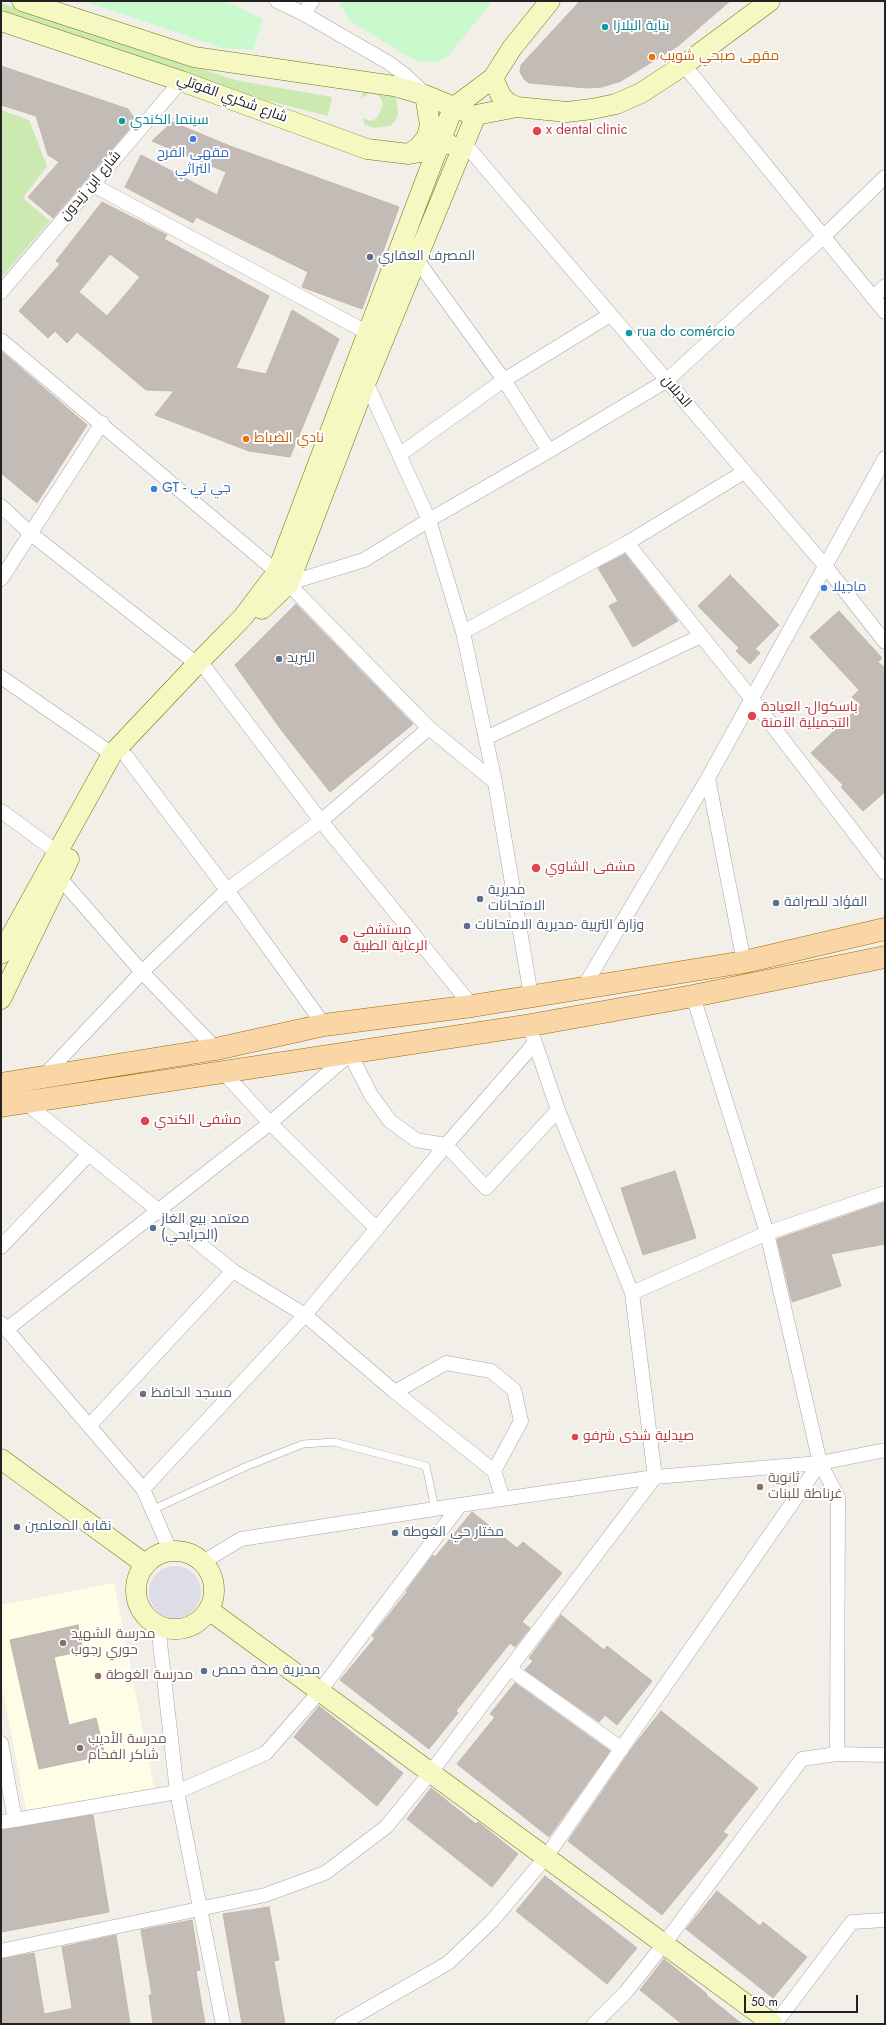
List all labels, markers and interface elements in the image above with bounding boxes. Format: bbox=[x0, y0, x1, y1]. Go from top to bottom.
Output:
place label: بناية البلازا bbox=[613, 19, 670, 35]
marker: بناية البلازا bbox=[600, 22, 610, 32]
place label: مقهى صبحي شويب bbox=[660, 49, 779, 65]
marker: مقهى صبحي شويب bbox=[647, 52, 657, 62]
street label: شارع شكري القوتلي bbox=[175, 71, 289, 127]
place label: سينما الكندي bbox=[130, 113, 209, 129]
marker: سينما الكندي bbox=[117, 116, 127, 126]
place label: x dental clinic bbox=[546, 123, 627, 139]
marker: x dental clinic bbox=[531, 125, 543, 137]
marker: مقهى الفرح التراثي bbox=[188, 134, 198, 144]
place label: مقهى الفرح التراثي bbox=[157, 146, 229, 178]
street label: شارع ابن زيدون bbox=[57, 148, 125, 224]
place label: المصرف العقاري bbox=[378, 249, 475, 265]
marker: المصرف العقاري bbox=[365, 252, 375, 262]
place label: rua do comércio bbox=[637, 325, 735, 341]
marker: rua do comércio bbox=[624, 328, 634, 338]
street label: الدبلان bbox=[657, 372, 695, 412]
place label: نادي الضباط bbox=[254, 431, 324, 447]
marker: نادي الضباط bbox=[241, 434, 251, 444]
place label: GT - جي تي bbox=[162, 481, 231, 497]
marker: GT - جي تي bbox=[149, 484, 159, 494]
place label: ماجيلا bbox=[832, 580, 866, 596]
marker: ماجيلا bbox=[819, 583, 829, 593]
place label: البريد bbox=[287, 651, 315, 667]
marker: البريد bbox=[274, 654, 284, 664]
place label: باسكوال- العيادة التجميلية الآمنة bbox=[761, 700, 858, 732]
marker: باسكوال- العيادة التجميلية الآمنة bbox=[746, 710, 758, 722]
place label: مشفى الشاوي bbox=[545, 860, 636, 876]
marker: مشفى الشاوي bbox=[530, 862, 542, 874]
place label: مديرية الامتحانات bbox=[488, 883, 545, 916]
marker: مديرية الامتحانات bbox=[475, 894, 485, 904]
place label: الفؤاد للصرافة bbox=[784, 895, 868, 911]
marker: الفؤاد للصرافة bbox=[771, 898, 781, 908]
place label: وزارة التربية -مديرية الامتحانات bbox=[475, 918, 644, 934]
marker: وزارة التربية -مديرية الامتحانات bbox=[462, 921, 472, 931]
place label: مستشفى الرعاية الطبية bbox=[353, 923, 428, 956]
marker: مستشفى الرعاية الطبية bbox=[338, 933, 350, 945]
place label: مشفى الكندي bbox=[154, 1113, 242, 1129]
marker: مشفى الكندي bbox=[139, 1115, 151, 1127]
place label: معتمد بيع الغاز (الجرايحي) bbox=[161, 1212, 249, 1244]
marker: معتمد بيع الغاز (الجرايحي) bbox=[148, 1223, 158, 1233]
place label: مسجد الحافظ bbox=[151, 1386, 232, 1402]
marker: مسجد الحافظ bbox=[138, 1389, 148, 1399]
place label: صيدلية شذى شرفو bbox=[583, 1429, 694, 1445]
marker: صيدلية شذى شرفو bbox=[570, 1432, 580, 1442]
place label: ثانوية غرناطة للبنات bbox=[768, 1471, 843, 1504]
marker: ثانوية غرناطة للبنات bbox=[755, 1482, 765, 1492]
place label: نقابة المعلمين bbox=[25, 1519, 111, 1535]
marker: نقابة المعلمين bbox=[12, 1522, 22, 1532]
place label: مختار حي الغوطة bbox=[403, 1525, 504, 1541]
marker: مختار حي الغوطة bbox=[390, 1528, 400, 1538]
place label: مدرسة الشهيد حوري رجوب bbox=[71, 1627, 156, 1660]
marker: مدرسة الشهيد حوري رجوب bbox=[58, 1638, 68, 1648]
place label: مديرية صحة حمص bbox=[212, 1663, 320, 1679]
marker: مديرية صحة حمص bbox=[199, 1666, 209, 1676]
place label: مدرسة الغوطة bbox=[106, 1668, 193, 1684]
marker: مدرسة الغوطة bbox=[93, 1671, 103, 1681]
place label: مدرسة الأديب شاكر الفحام bbox=[88, 1732, 167, 1764]
marker: مدرسة الأديب شاكر الفحام bbox=[75, 1743, 85, 1753]
scale bar bbox=[746, 1987, 860, 2013]
text: 50 m bbox=[751, 1993, 778, 2011]

